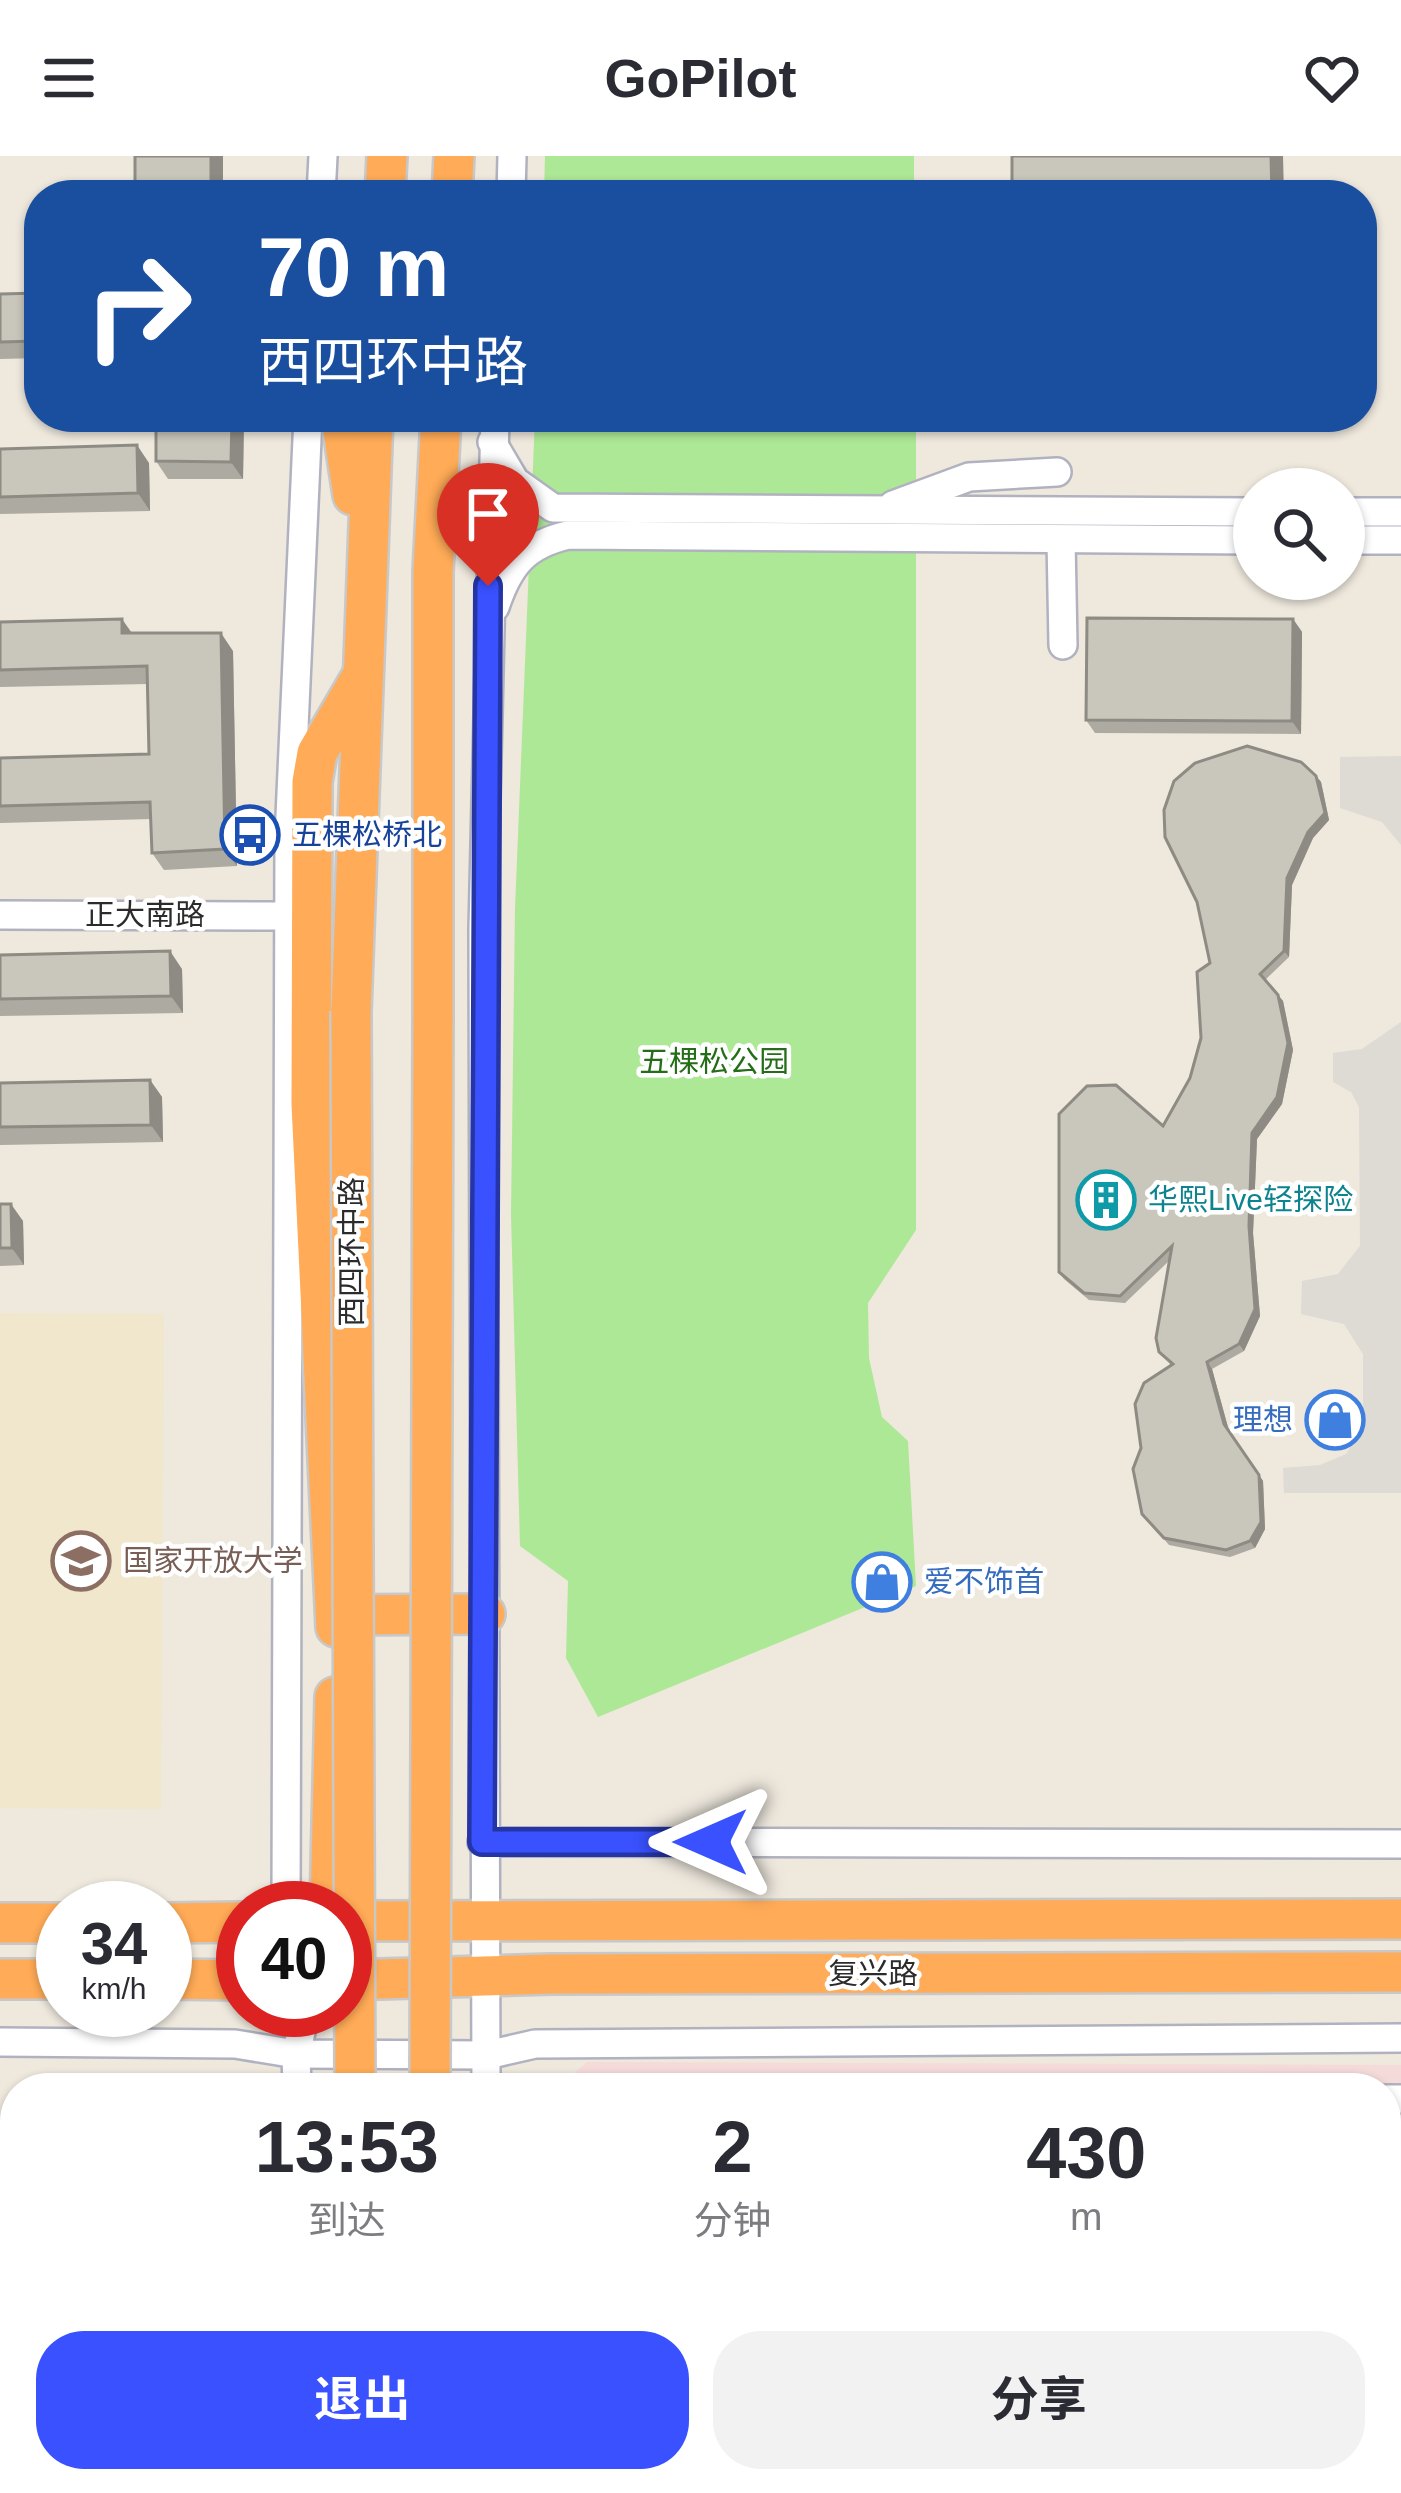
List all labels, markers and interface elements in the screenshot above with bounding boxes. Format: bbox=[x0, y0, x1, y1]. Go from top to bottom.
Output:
icon: menu bbox=[36, 45, 102, 111]
icon: heart bbox=[1299, 45, 1365, 111]
text: GoPilot bbox=[605, 48, 796, 108]
text: 70 m bbox=[258, 220, 449, 314]
icon: right bbox=[60, 228, 216, 384]
text: 西四环中路 bbox=[258, 332, 528, 392]
pin bbox=[437, 463, 539, 586]
map controls bbox=[1233, 468, 1365, 600]
button: search bbox=[1233, 468, 1365, 600]
icon: arrive bbox=[455, 481, 521, 547]
bus stop icon: 五棵松桥北 bbox=[219, 804, 281, 866]
place label: 五棵松桥北 bbox=[292, 818, 442, 851]
street label: 正大南路 bbox=[85, 898, 205, 931]
park label: 五棵松公园 bbox=[639, 1045, 789, 1078]
building icon: 华熙Live轻探险 bbox=[1075, 1169, 1137, 1231]
street label: 西四环中路 bbox=[335, 1177, 368, 1327]
place label: 华熙Live轻探险 bbox=[1148, 1183, 1353, 1216]
shop icon: 理想 bbox=[1304, 1389, 1366, 1451]
place label: 理想 bbox=[1233, 1403, 1293, 1436]
school or university icon: 国家开放大学 bbox=[50, 1530, 112, 1592]
place label: 国家开放大学 bbox=[123, 1544, 303, 1577]
shop icon: 爱不饰首 bbox=[851, 1551, 913, 1613]
place label: 爱不饰首 bbox=[924, 1565, 1044, 1598]
position arrow bbox=[648, 1779, 774, 1905]
speed limit sign: 40 bbox=[216, 1881, 372, 2037]
text: 34 bbox=[81, 1910, 147, 1977]
street label: 复兴路 bbox=[828, 1957, 918, 1990]
text: km/h bbox=[81, 1972, 147, 2005]
text: 13:53 bbox=[255, 2107, 439, 2187]
text: 2 bbox=[712, 2107, 753, 2187]
text: 430 bbox=[1026, 2113, 1146, 2193]
text: m bbox=[1070, 2195, 1103, 2238]
text: 到达 bbox=[308, 2199, 386, 2242]
text: 分钟 bbox=[694, 2199, 772, 2242]
button: 退出 bbox=[36, 2331, 689, 2469]
button: 分享 bbox=[713, 2331, 1365, 2469]

